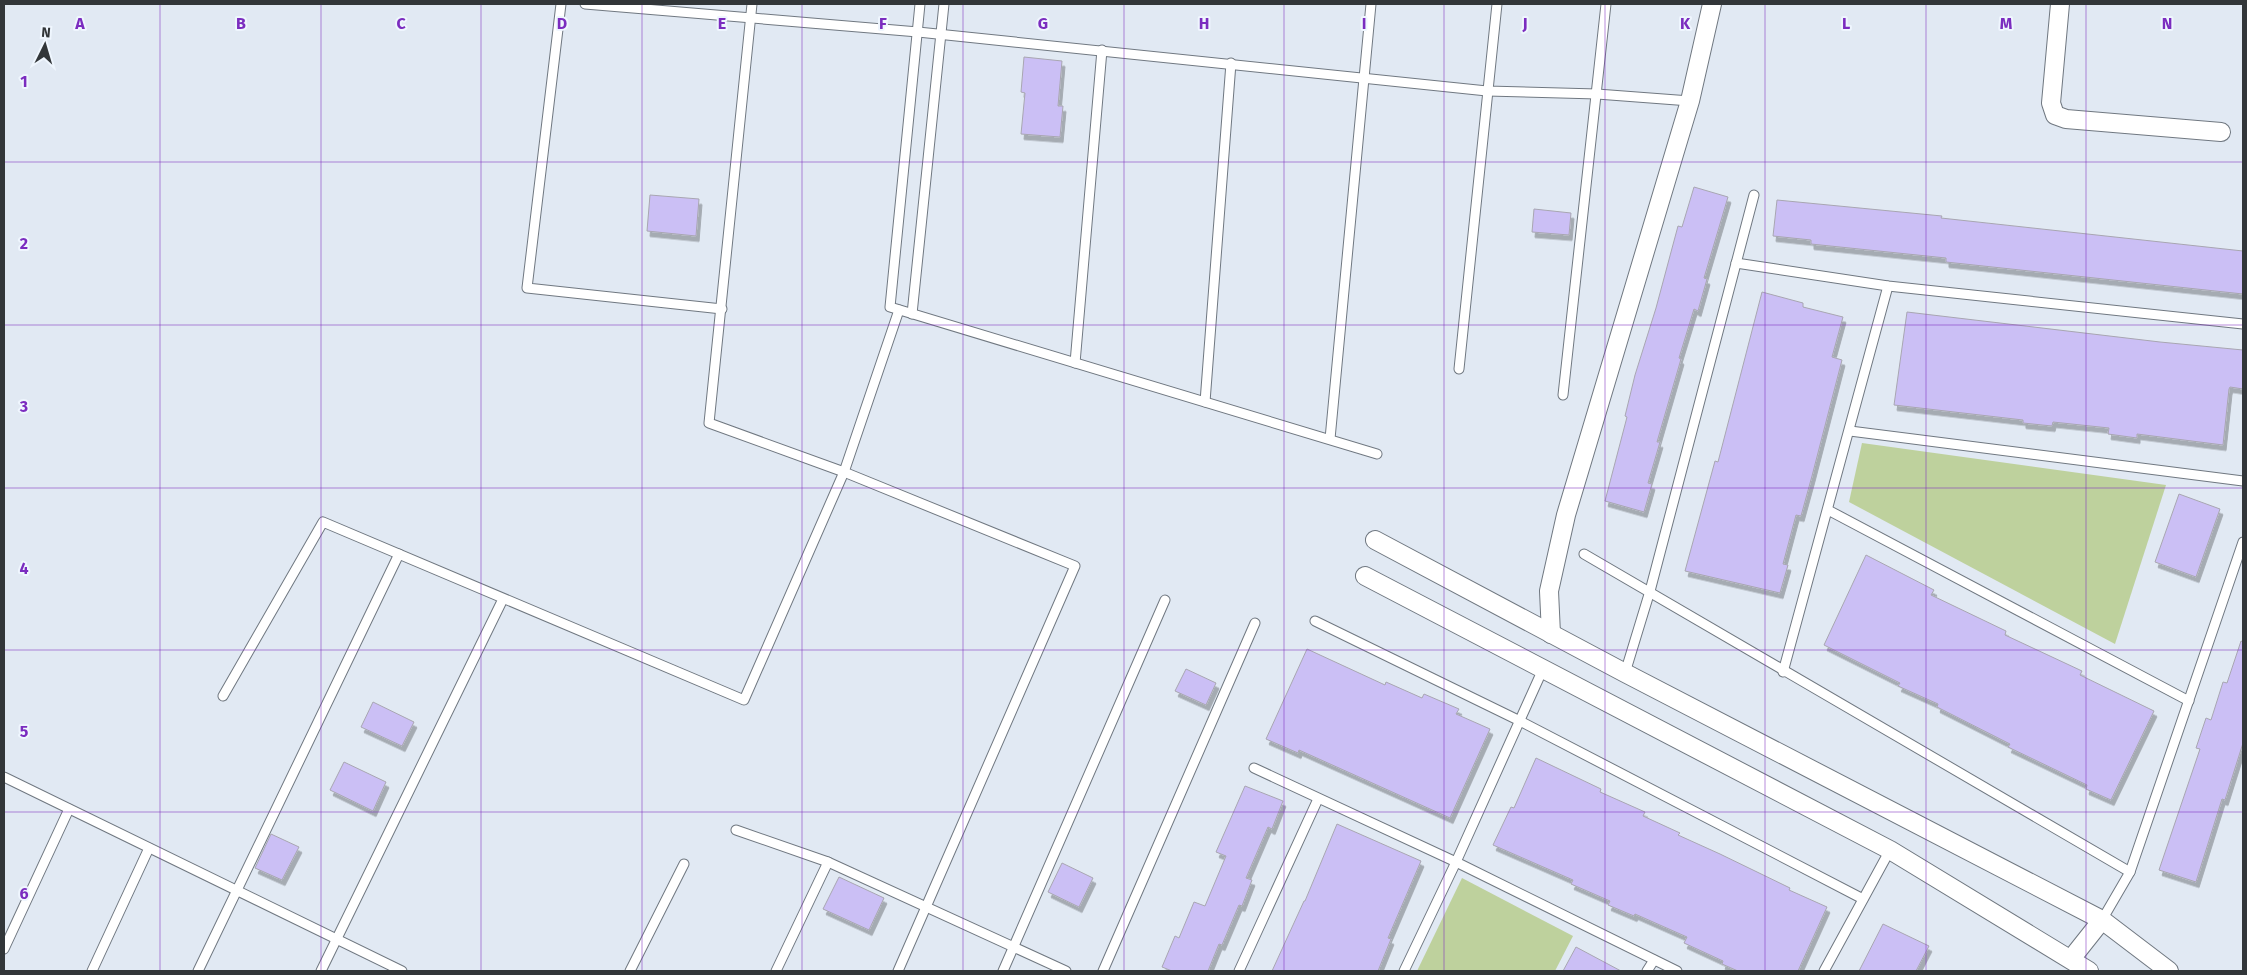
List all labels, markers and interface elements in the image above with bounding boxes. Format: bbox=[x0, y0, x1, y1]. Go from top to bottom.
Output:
text: A bbox=[74, 14, 85, 33]
text: B bbox=[236, 14, 246, 33]
text: C bbox=[396, 14, 406, 33]
text: D bbox=[557, 14, 567, 33]
text: E bbox=[718, 14, 726, 33]
text: F bbox=[879, 14, 887, 33]
text: G bbox=[1038, 14, 1048, 33]
text: H bbox=[1199, 14, 1209, 33]
text: I bbox=[1362, 14, 1366, 33]
text: J bbox=[1521, 14, 1528, 33]
text: K bbox=[1680, 14, 1691, 33]
text: L bbox=[1842, 14, 1850, 33]
text: M bbox=[2000, 14, 2013, 33]
text: N bbox=[2162, 14, 2172, 33]
north arrow bbox=[20, 20, 70, 70]
text: N bbox=[41, 24, 51, 41]
text: 1 bbox=[20, 72, 28, 91]
text: 2 bbox=[20, 234, 28, 253]
text: 3 bbox=[19, 397, 28, 416]
text: 4 bbox=[19, 559, 29, 578]
text: 5 bbox=[20, 722, 29, 741]
text: 6 bbox=[19, 884, 29, 903]

